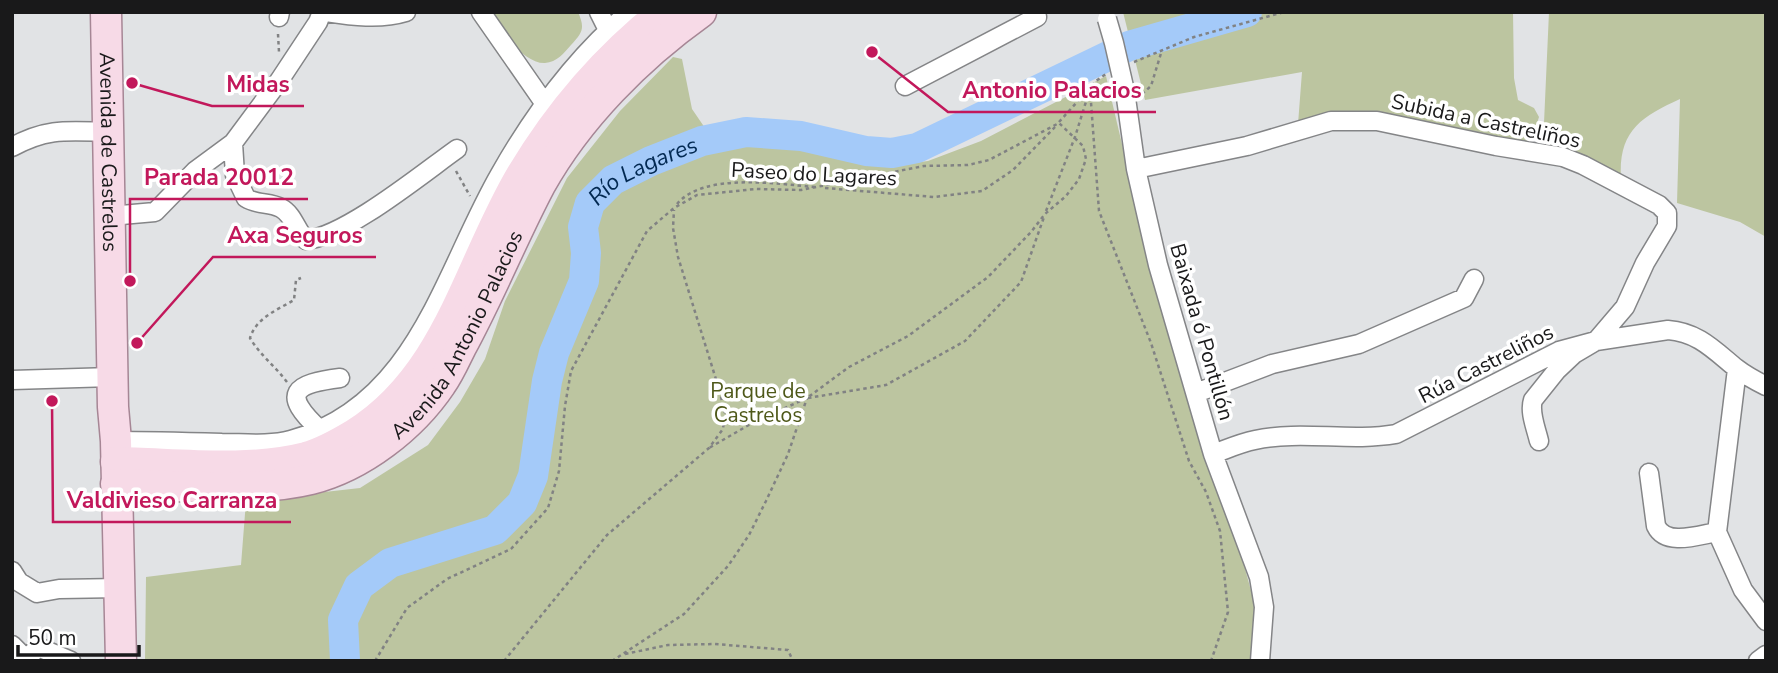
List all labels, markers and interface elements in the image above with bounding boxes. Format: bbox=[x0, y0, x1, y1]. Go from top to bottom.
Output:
street label: Avenida de Castrelos bbox=[93, 52, 124, 252]
callout: Midas bbox=[212, 62, 304, 106]
callout: Antonio Palacios bbox=[948, 68, 1156, 112]
text: Midas bbox=[226, 69, 290, 100]
text: Antonio Palacios bbox=[962, 75, 1142, 106]
street label: Subida a Castreliños bbox=[1389, 87, 1583, 155]
water label: Río Lagares bbox=[581, 129, 702, 212]
callout: Parada 20012 bbox=[130, 155, 308, 199]
street label: Paseo do Lagares bbox=[730, 156, 898, 192]
text: Parada 20012 bbox=[144, 162, 294, 193]
callout: Axa Seguros bbox=[213, 213, 376, 257]
text: Axa Seguros bbox=[227, 220, 363, 251]
street label: Avenida Antonio Palacios bbox=[385, 226, 529, 446]
street label: Baixada ó Pontillón bbox=[1163, 240, 1241, 424]
street label: Rúa Castreliños bbox=[1414, 318, 1558, 410]
park label: Parque de Castrelos bbox=[710, 377, 806, 429]
callout: Valdivieso Carranza bbox=[53, 478, 291, 522]
text: Valdivieso Carranza bbox=[66, 485, 277, 516]
scale bar bbox=[18, 614, 138, 658]
text: 50 m bbox=[28, 624, 77, 652]

